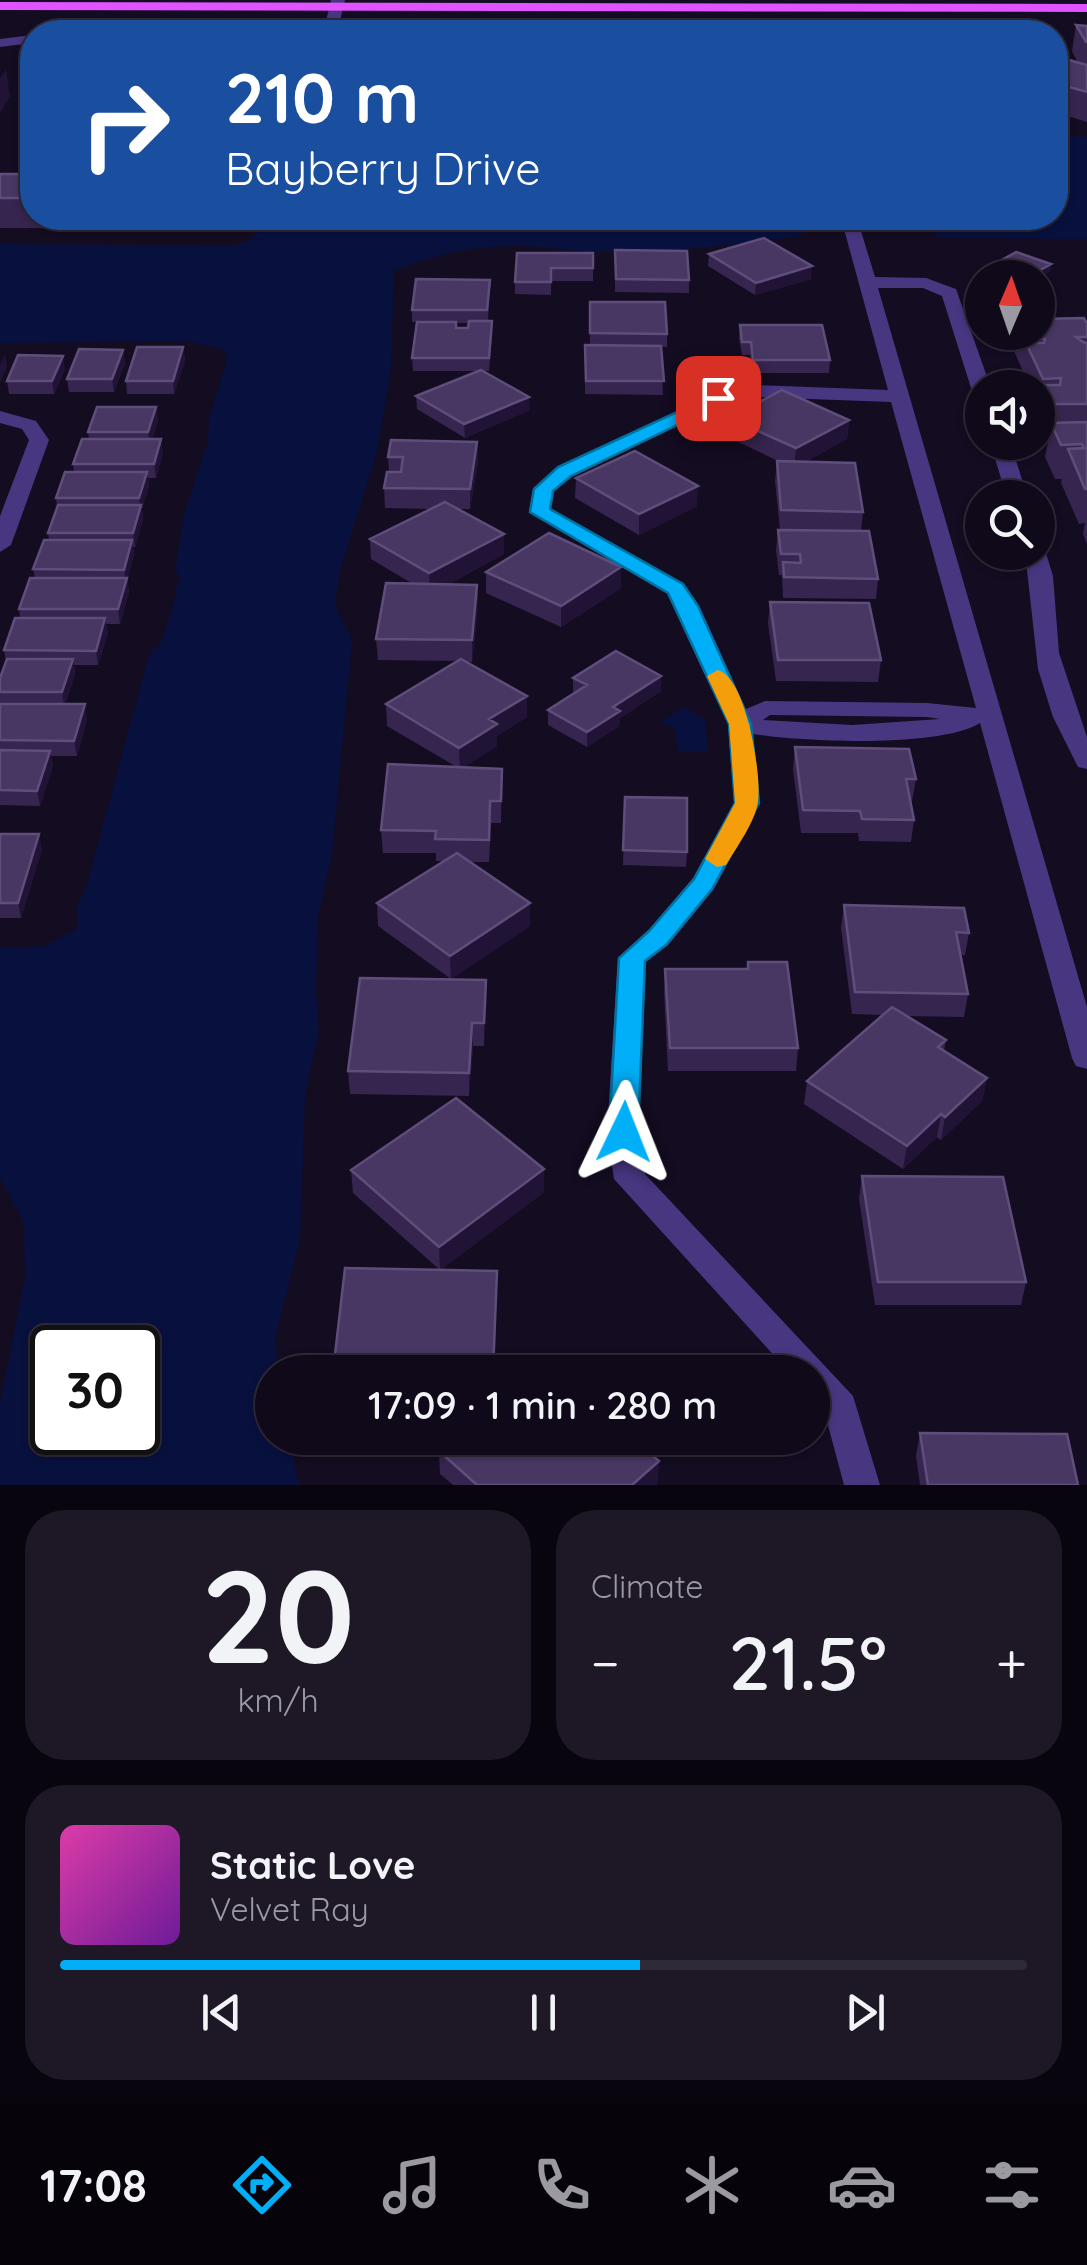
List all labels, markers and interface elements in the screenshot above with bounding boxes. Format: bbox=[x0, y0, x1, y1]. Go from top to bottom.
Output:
text: 210 m bbox=[225, 53, 419, 141]
icon: right bbox=[60, 60, 190, 190]
text: Bayberry Drive bbox=[225, 140, 541, 196]
north arrow bbox=[965, 260, 1055, 350]
map controls bbox=[965, 260, 1055, 570]
pin bbox=[676, 356, 761, 441]
button: sound bbox=[965, 370, 1055, 460]
icon: arrive bbox=[691, 371, 746, 426]
button: search bbox=[965, 480, 1055, 570]
position arrow bbox=[572, 1080, 676, 1184]
speed limit sign: 30 bbox=[30, 1325, 160, 1455]
text: 17:09 · 1 min · 280 m bbox=[368, 1381, 717, 1429]
text: 20 bbox=[201, 1533, 355, 1696]
text: Climate bbox=[591, 1566, 703, 1606]
text: 21.5° bbox=[729, 1615, 887, 1709]
text: − bbox=[591, 1628, 620, 1697]
text: + bbox=[996, 1628, 1027, 1697]
text: km/h bbox=[237, 1680, 319, 1720]
text: Static Love bbox=[210, 1841, 415, 1889]
text: Velvet Ray bbox=[210, 1889, 369, 1929]
icon: previous bbox=[194, 1985, 249, 2040]
icon: pause bbox=[516, 1985, 571, 2040]
icon: next bbox=[838, 1985, 893, 2040]
icon: directions bbox=[227, 2150, 297, 2220]
icon: music bbox=[377, 2150, 447, 2220]
icon: phone bbox=[527, 2150, 597, 2220]
icon: climate bbox=[677, 2150, 747, 2220]
icon: car bbox=[827, 2150, 897, 2220]
icon: filters bbox=[977, 2150, 1047, 2220]
text: 17:08 bbox=[40, 2157, 147, 2213]

